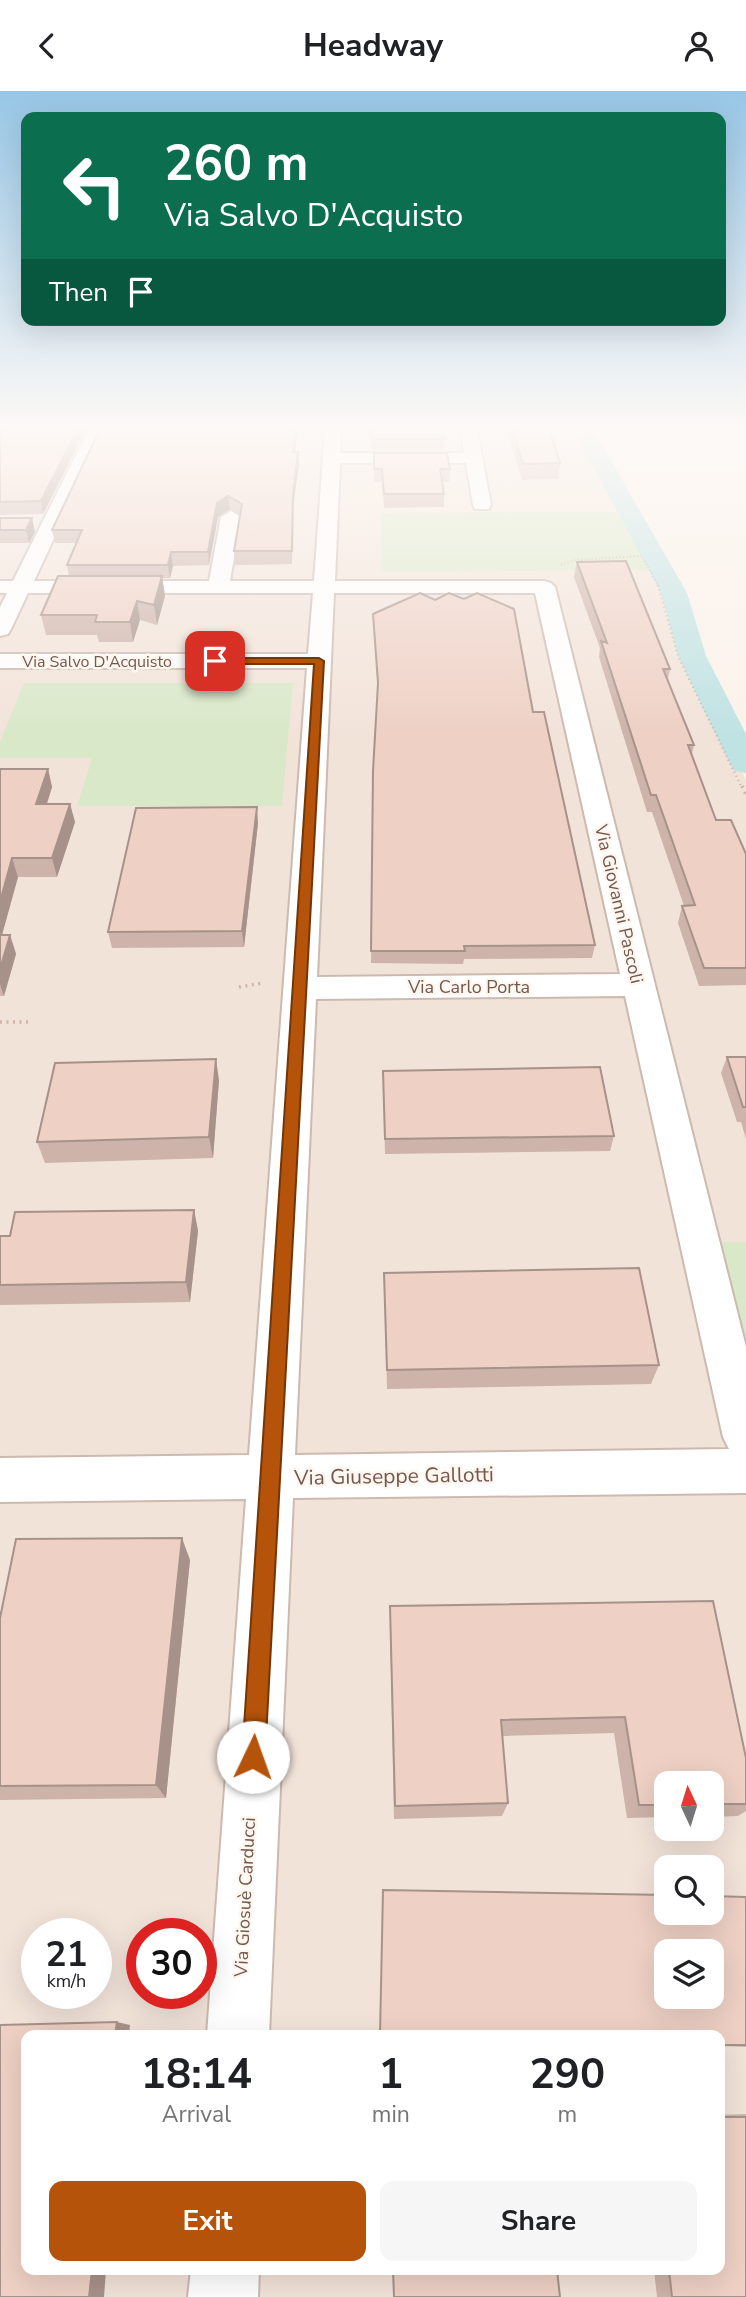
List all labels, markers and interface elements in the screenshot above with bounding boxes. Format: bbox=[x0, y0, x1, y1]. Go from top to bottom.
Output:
text: Headway bbox=[303, 24, 443, 67]
icon: back bbox=[28, 27, 66, 65]
icon: person bbox=[680, 27, 718, 65]
text: 260 m bbox=[164, 130, 308, 197]
icon: left bbox=[49, 140, 140, 231]
text: Via Salvo D'Acquisto bbox=[164, 194, 463, 237]
icon: arrive bbox=[122, 273, 160, 311]
text: Then bbox=[49, 275, 108, 310]
pin bbox=[185, 631, 245, 691]
icon: arrive bbox=[196, 642, 234, 680]
street label: Via Salvo D'Acquisto bbox=[21, 651, 172, 673]
street label: Via Giovanni Pascoli bbox=[589, 821, 649, 986]
street label: Via Carlo Porta bbox=[407, 975, 530, 999]
street label: Via Giuseppe Gallotti bbox=[293, 1460, 494, 1492]
position arrow bbox=[216, 1720, 290, 1794]
north arrow bbox=[654, 1771, 724, 1841]
map controls bbox=[654, 1771, 724, 2009]
street label: Via Giosuè Carducci bbox=[229, 1817, 261, 1978]
button: search bbox=[654, 1855, 724, 1925]
speed limit sign: 30 bbox=[126, 1918, 217, 2009]
text: 21 bbox=[45, 1931, 88, 1978]
button: layers bbox=[654, 1939, 724, 2009]
text: km/h bbox=[47, 1969, 86, 1993]
text: 18:14 bbox=[141, 2046, 252, 2103]
text: 1 bbox=[378, 2046, 403, 2103]
text: 290 bbox=[530, 2046, 605, 2103]
text: Arrival bbox=[162, 2099, 231, 2130]
text: min bbox=[372, 2099, 410, 2130]
text: m bbox=[558, 2099, 577, 2130]
button: Exit bbox=[49, 2181, 366, 2261]
button: Share bbox=[380, 2181, 697, 2261]

